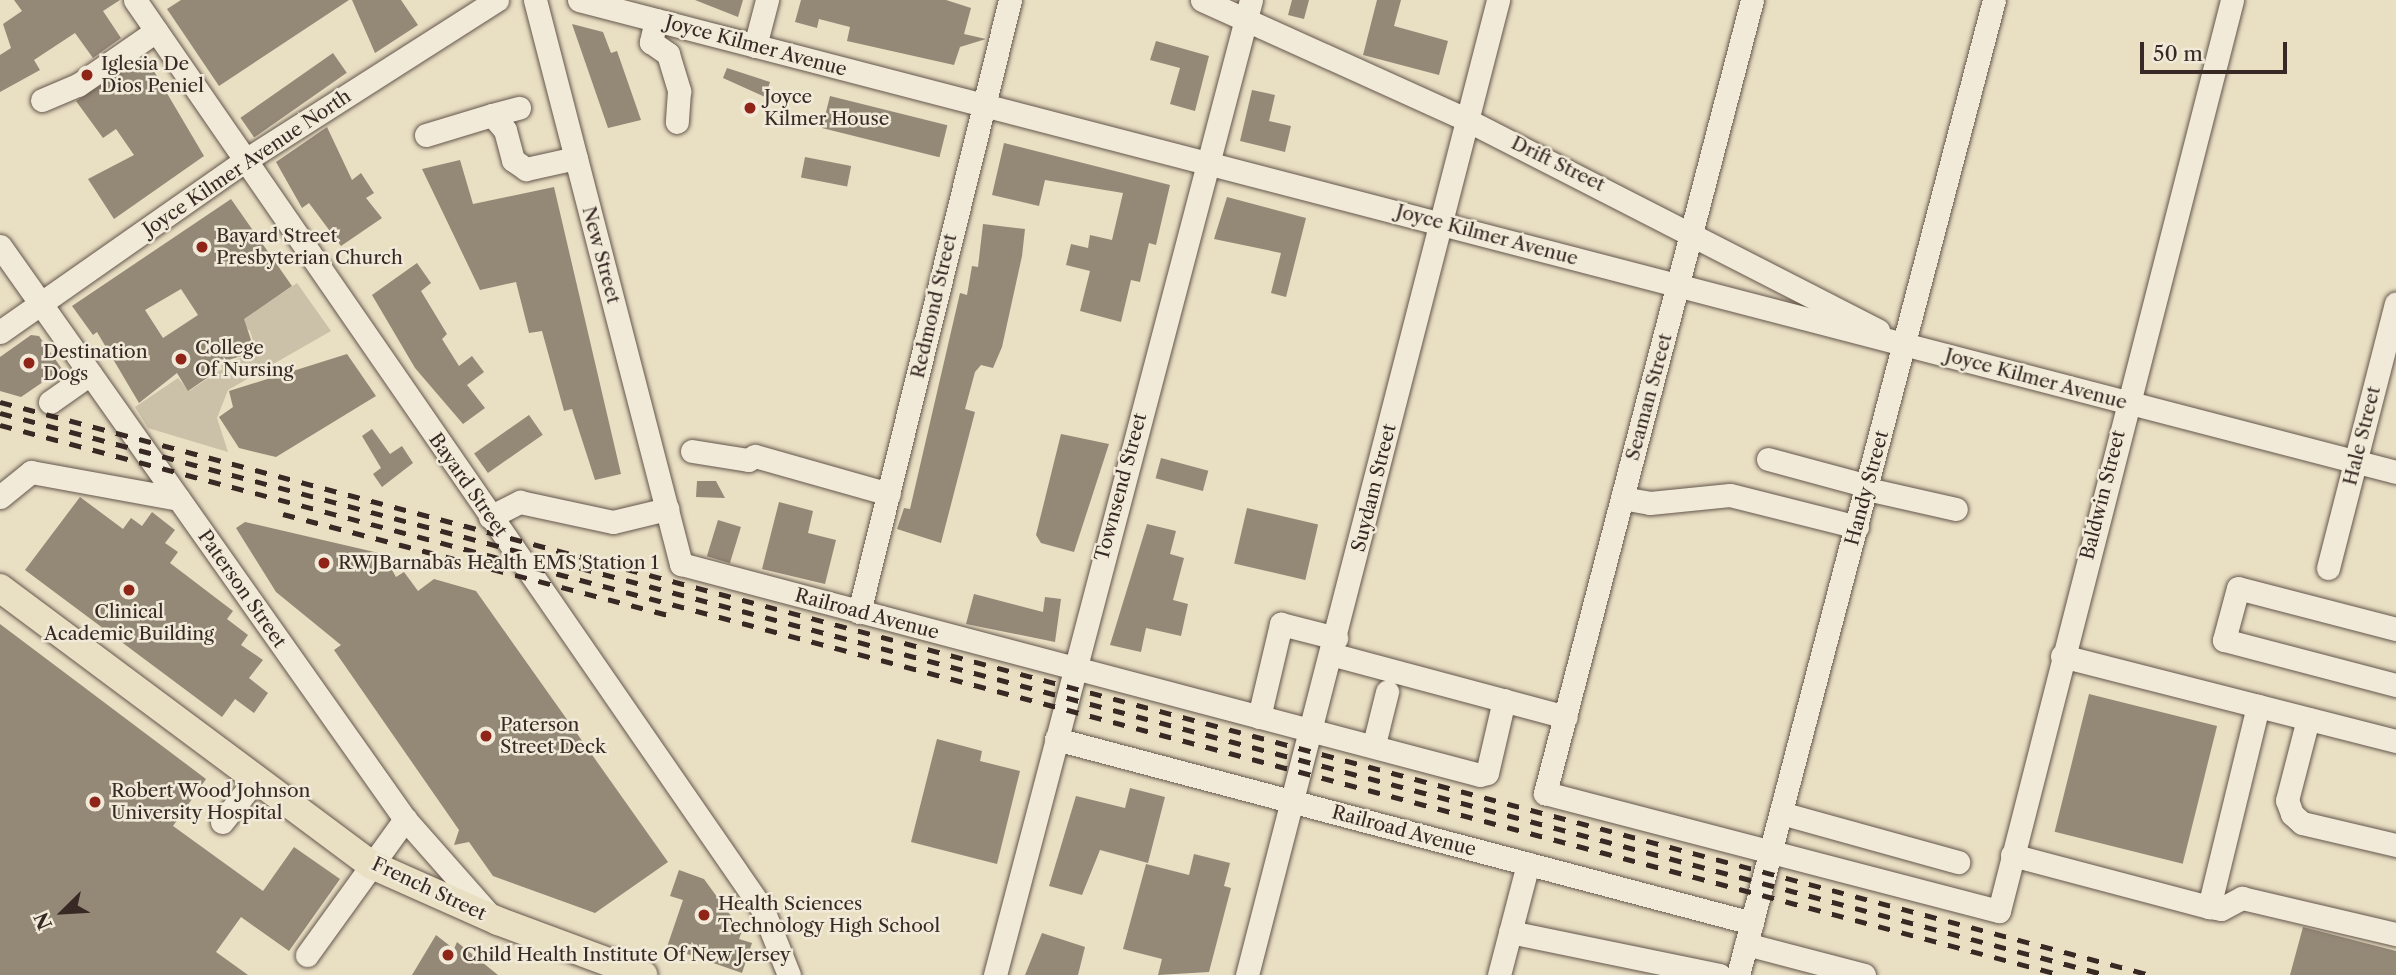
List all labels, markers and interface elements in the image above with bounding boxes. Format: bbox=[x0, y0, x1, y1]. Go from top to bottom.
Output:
street label: Joyce Kilmer Avenue bbox=[662, 11, 850, 81]
scale bar bbox=[2144, 28, 2291, 72]
text: 50 m bbox=[2153, 41, 2203, 66]
place label: Iglesia De Dios Peniel bbox=[101, 53, 204, 97]
marker: Iglesia De Dios Peniel bbox=[79, 67, 95, 83]
street label: Joyce Kilmer Avenue North bbox=[138, 84, 356, 242]
place label: Joyce Kilmer House bbox=[764, 86, 890, 130]
marker: Joyce Kilmer House bbox=[742, 100, 758, 116]
street label: Drift Street bbox=[1508, 132, 1608, 196]
street label: Joyce Kilmer Avenue bbox=[1393, 200, 1581, 270]
street label: New Street bbox=[577, 204, 625, 306]
place label: Bayard Street Presbyterian Church bbox=[216, 225, 403, 269]
street label: Redmond Street bbox=[906, 231, 962, 381]
marker: Bayard Street Presbyterian Church bbox=[194, 239, 210, 255]
street label: Seaman Street bbox=[1621, 331, 1677, 463]
place label: College Of Nursing bbox=[195, 337, 294, 381]
place label: Destination Dogs bbox=[43, 341, 148, 385]
street label: Joyce Kilmer Avenue bbox=[1942, 344, 2130, 414]
marker: College Of Nursing bbox=[173, 351, 189, 367]
marker: Destination Dogs bbox=[21, 355, 37, 371]
street label: Hale Street bbox=[2339, 384, 2385, 488]
street label: Townsend Street bbox=[1090, 410, 1152, 564]
street label: Suydam Street bbox=[1347, 422, 1401, 554]
street label: Handy Street bbox=[1841, 428, 1893, 548]
street label: Baldwin Street bbox=[2076, 428, 2130, 562]
street label: Bayard Street bbox=[424, 429, 512, 541]
street label: Paterson Street bbox=[193, 526, 291, 652]
place label: RWJBarnabas Health EMS Station 1 bbox=[338, 552, 659, 574]
marker: RWJBarnabas Health EMS Station 1 bbox=[316, 555, 332, 571]
marker: Clinical Academic Building bbox=[121, 582, 137, 598]
street label: Railroad Avenue bbox=[792, 584, 942, 644]
place label: Clinical Academic Building bbox=[44, 601, 214, 645]
place label: Paterson Street Deck bbox=[500, 714, 606, 758]
marker: Paterson Street Deck bbox=[478, 728, 494, 744]
place label: Robert Wood Johnson University Hospital bbox=[111, 780, 311, 824]
marker: Robert Wood Johnson University Hospital bbox=[85, 792, 105, 812]
street label: Railroad Avenue bbox=[1329, 801, 1479, 861]
street label: French Street bbox=[368, 853, 490, 925]
north arrow bbox=[28, 877, 98, 947]
place label: Health Sciences Technology High School bbox=[718, 893, 941, 937]
marker: Health Sciences Technology High School bbox=[696, 907, 712, 923]
text: N bbox=[29, 909, 57, 933]
place label: Child Health Institute Of New Jersey bbox=[462, 944, 791, 966]
marker: Child Health Institute Of New Jersey bbox=[440, 947, 456, 963]

